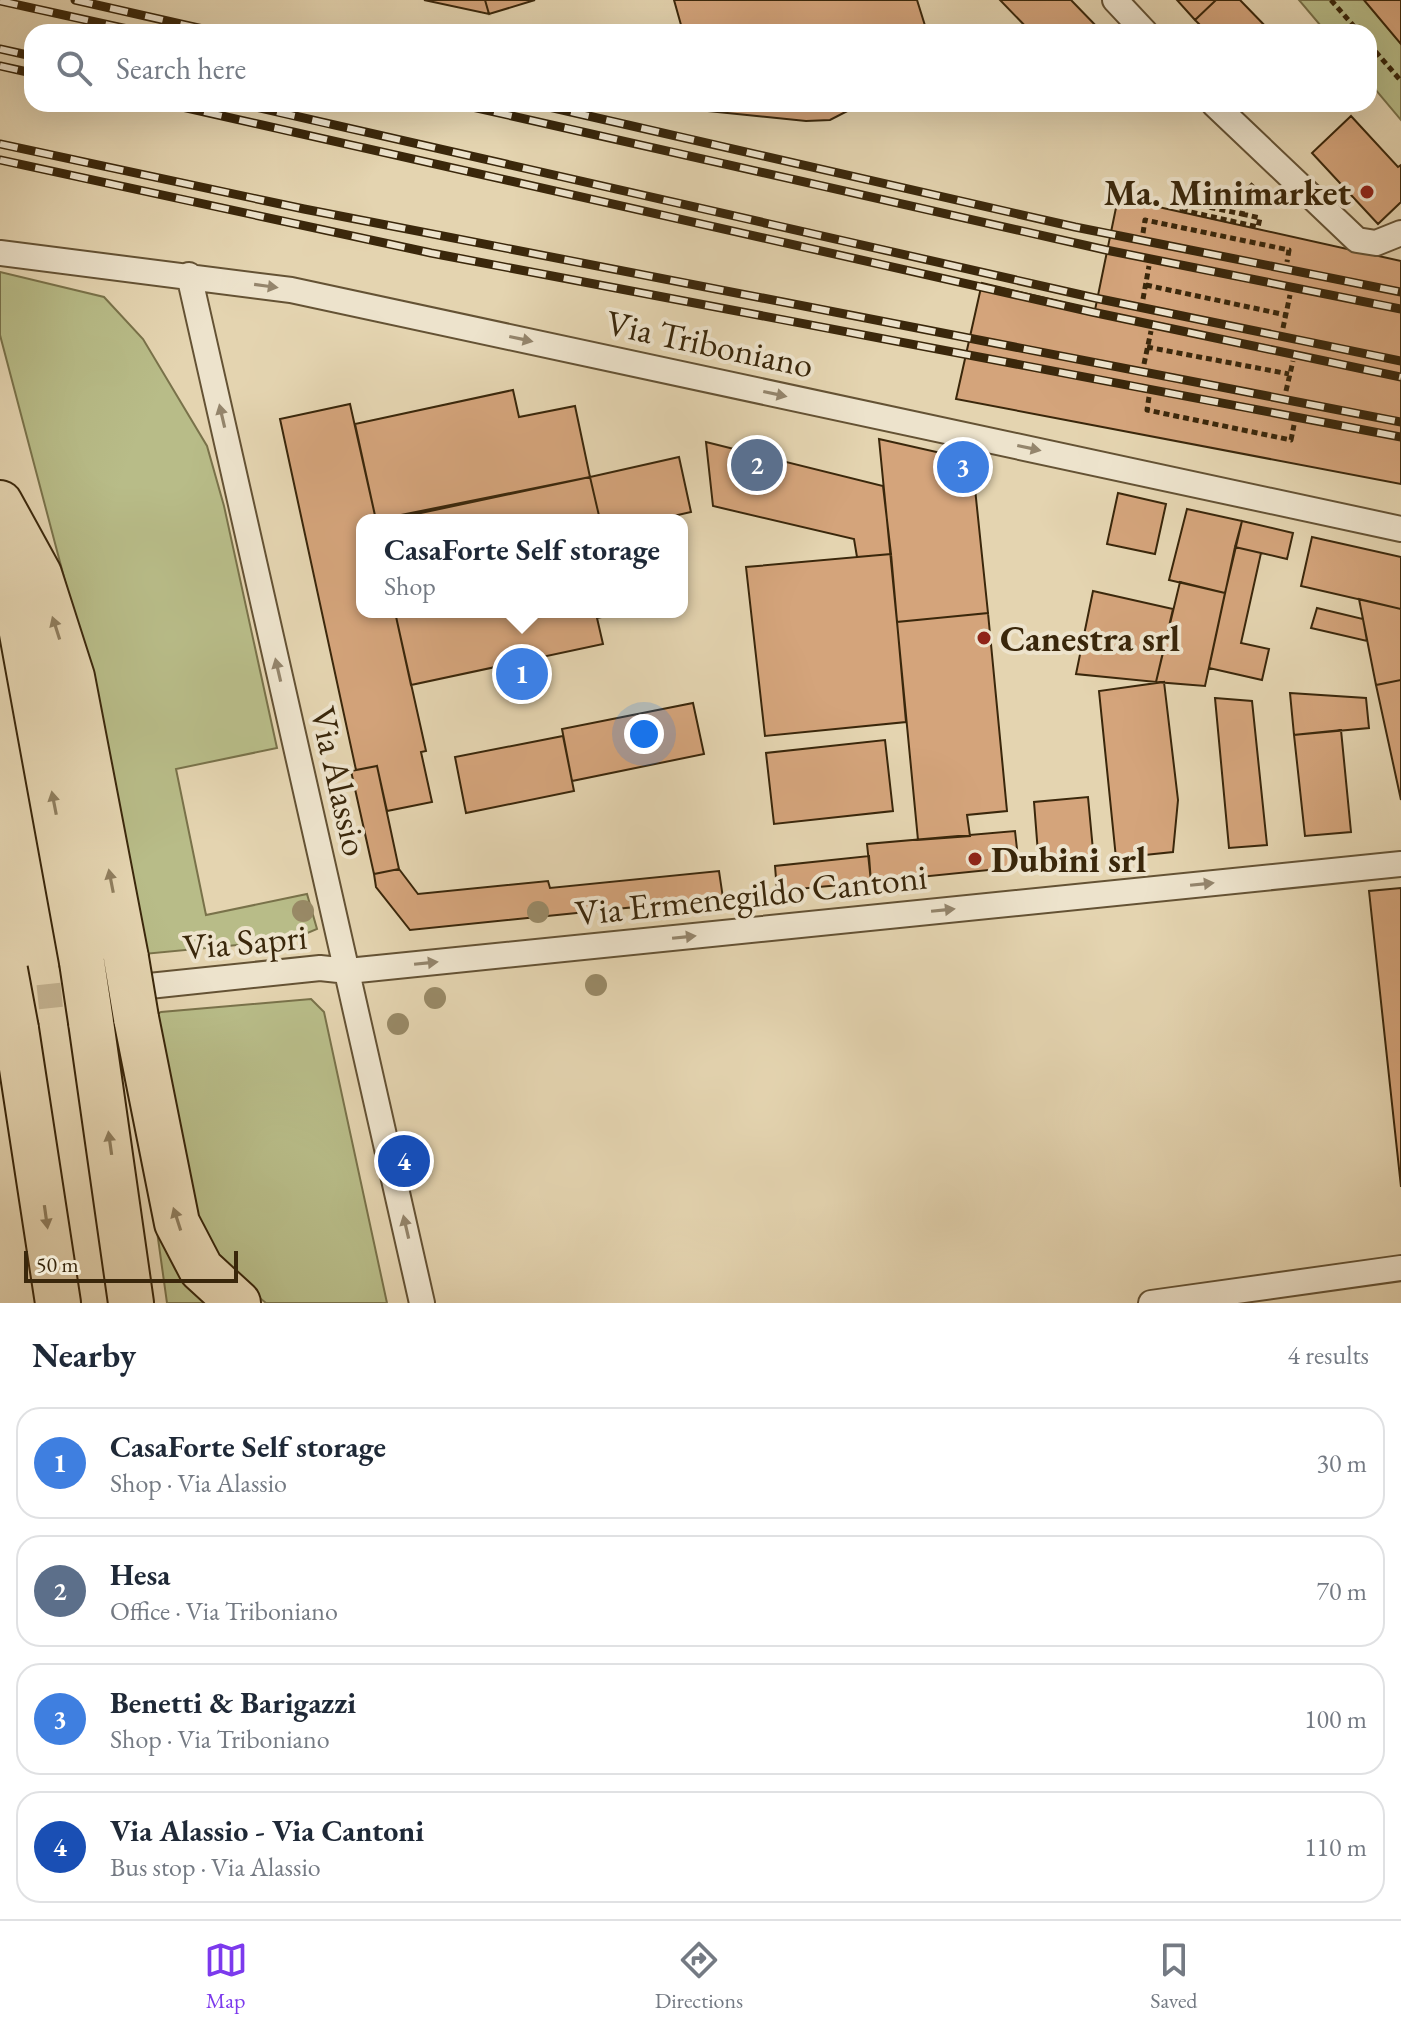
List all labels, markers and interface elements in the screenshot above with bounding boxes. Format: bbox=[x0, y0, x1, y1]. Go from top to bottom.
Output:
search box bbox=[24, 24, 1377, 112]
icon: search bbox=[52, 46, 96, 90]
text: Search here bbox=[116, 49, 246, 88]
place label: Ma. Minimarket bbox=[1104, 169, 1351, 216]
marker: Ma. Minimarket bbox=[1358, 183, 1376, 201]
one-way arrow bbox=[254, 280, 279, 293]
street label: Via Triboniano bbox=[602, 299, 818, 388]
one-way arrow bbox=[508, 333, 533, 346]
one-way arrow bbox=[762, 388, 787, 401]
one-way arrow bbox=[215, 404, 228, 429]
pin: 2 bbox=[731, 435, 783, 495]
pin: 3 bbox=[937, 437, 989, 497]
one-way arrow bbox=[1017, 443, 1042, 455]
popup bbox=[356, 514, 688, 618]
text: CasaForte Self storage bbox=[384, 530, 660, 569]
text: Shop bbox=[384, 569, 436, 603]
one-way arrow bbox=[49, 615, 62, 639]
place label: Canestra srl bbox=[1000, 615, 1180, 662]
marker: Canestra srl bbox=[975, 629, 993, 647]
pin: 1 bbox=[496, 644, 548, 704]
one-way arrow bbox=[271, 657, 283, 682]
street label: Via Alassio bbox=[300, 702, 379, 860]
your location bbox=[624, 714, 664, 754]
one-way arrow bbox=[47, 790, 60, 815]
place label: Dubini srl bbox=[991, 836, 1146, 883]
marker: Dubini srl bbox=[966, 850, 984, 868]
street label: Via Ermenegildo Cantoni bbox=[573, 853, 929, 936]
one-way arrow bbox=[105, 869, 117, 894]
one-way arrow bbox=[1190, 878, 1215, 891]
one-way arrow bbox=[931, 904, 956, 917]
street label: Via Sapri bbox=[181, 913, 309, 970]
one-way arrow bbox=[672, 930, 697, 943]
one-way arrow bbox=[414, 957, 439, 970]
one-way arrow bbox=[103, 1130, 116, 1155]
pin: 4 bbox=[378, 1131, 430, 1191]
one-way arrow bbox=[40, 1205, 53, 1230]
one-way arrow bbox=[170, 1207, 183, 1231]
one-way arrow bbox=[399, 1214, 412, 1239]
scale bar bbox=[24, 1247, 238, 1283]
text: 50 m bbox=[36, 1250, 79, 1279]
text: Nearby bbox=[32, 1333, 136, 1377]
text: 4 results bbox=[1288, 1338, 1369, 1372]
text: CasaForte Self storage bbox=[110, 1427, 386, 1466]
text: 1 bbox=[53, 1446, 67, 1480]
text: 30 m bbox=[1317, 1446, 1367, 1480]
text: Shop · Via Alassio bbox=[110, 1466, 287, 1500]
text: Hesa bbox=[110, 1555, 170, 1594]
text: 2 bbox=[53, 1574, 67, 1608]
text: 70 m bbox=[1317, 1574, 1367, 1608]
text: Office · Via Triboniano bbox=[110, 1594, 338, 1628]
text: Benetti & Barigazzi bbox=[110, 1683, 356, 1722]
text: 3 bbox=[53, 1702, 67, 1736]
text: 100 m bbox=[1304, 1702, 1367, 1736]
text: Shop · Via Triboniano bbox=[110, 1722, 330, 1756]
text: Via Alassio - Via Cantoni bbox=[110, 1811, 424, 1850]
text: 4 bbox=[53, 1830, 67, 1864]
text: 110 m bbox=[1304, 1830, 1367, 1864]
text: Bus stop · Via Alassio bbox=[110, 1850, 321, 1884]
tab: Map bbox=[204, 1938, 248, 2015]
tab: Directions bbox=[655, 1938, 743, 2015]
tab: Saved bbox=[1150, 1938, 1197, 2015]

